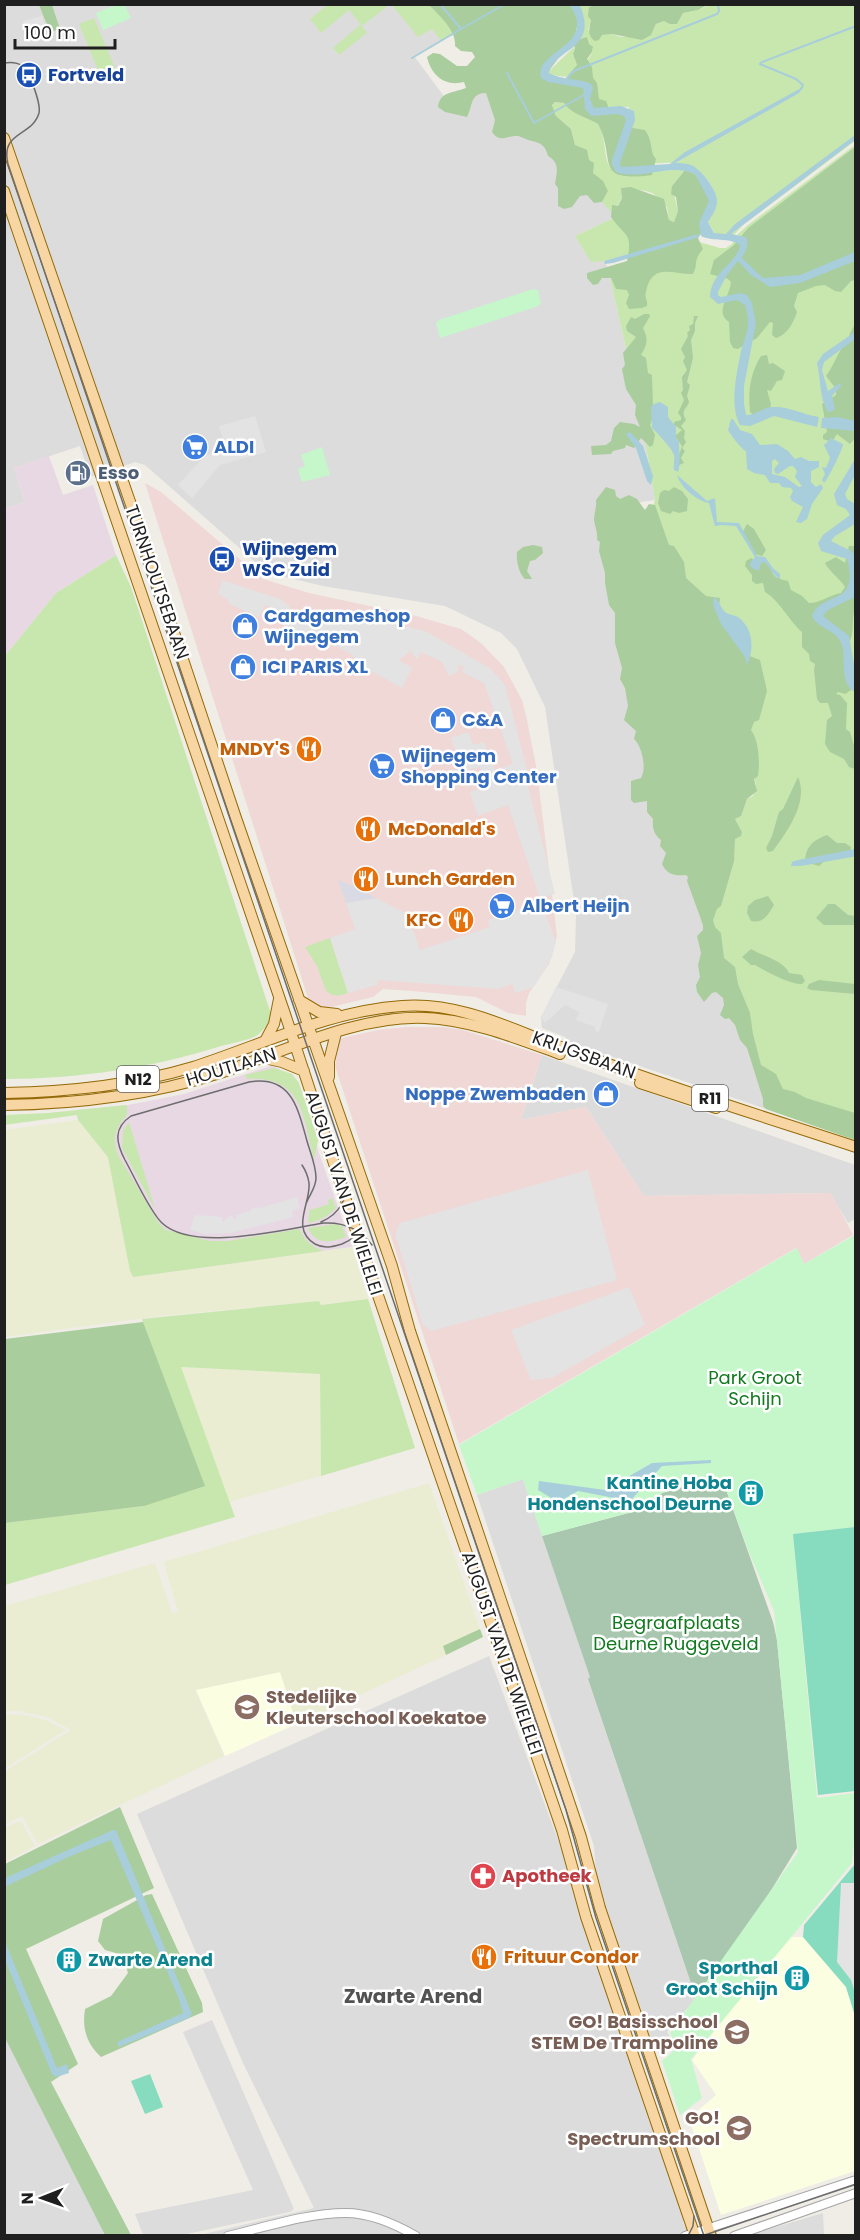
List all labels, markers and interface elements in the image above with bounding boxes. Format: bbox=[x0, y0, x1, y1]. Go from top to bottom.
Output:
scale bar bbox=[15, 12, 116, 50]
text: 100 m bbox=[24, 20, 76, 45]
bus stop icon: Fortveld bbox=[14, 60, 44, 90]
place label: Fortveld bbox=[48, 62, 124, 87]
supermarket icon: ALDI bbox=[180, 432, 210, 462]
place label: ALDI bbox=[214, 434, 254, 459]
fuel station icon: Esso bbox=[63, 458, 93, 488]
place label: Esso bbox=[98, 460, 139, 485]
street label: TURNHOUTSEBAAN bbox=[119, 501, 196, 662]
place label: Wijnegem WSC Zuid bbox=[242, 536, 337, 582]
bus stop icon: Wijnegem WSC Zuid bbox=[207, 544, 237, 574]
place label: Cardgameshop Wijnegem bbox=[264, 603, 410, 649]
shop icon: Cardgameshop Wijnegem bbox=[230, 611, 260, 641]
shop icon: ICI PARIS XL bbox=[228, 652, 258, 682]
place label: ICI PARIS XL bbox=[262, 654, 368, 679]
shop icon: C&A bbox=[428, 705, 458, 735]
place label: C&A bbox=[462, 707, 503, 732]
restaurant icon: MNDY'S bbox=[294, 734, 324, 764]
place label: MNDY'S bbox=[220, 736, 290, 761]
place label: Wijnegem Shopping Center bbox=[401, 743, 557, 789]
supermarket icon: Wijnegem Shopping Center bbox=[367, 751, 397, 781]
restaurant icon: McDonald's bbox=[353, 814, 383, 844]
place label: McDonald's bbox=[388, 816, 496, 841]
restaurant icon: Lunch Garden bbox=[351, 864, 381, 894]
place label: Lunch Garden bbox=[386, 866, 515, 891]
supermarket icon: Albert Heijn bbox=[487, 891, 517, 921]
place label: Albert Heijn bbox=[522, 893, 630, 918]
restaurant icon: KFC bbox=[446, 905, 476, 935]
place label: KFC bbox=[406, 907, 442, 932]
street label: KRIJGSBAAN bbox=[529, 1024, 639, 1085]
street label: HOUTLAAN bbox=[183, 1041, 279, 1092]
road number: N12 bbox=[117, 1066, 159, 1092]
shop icon: Noppe Zwembaden bbox=[591, 1079, 621, 1109]
place label: Noppe Zwembaden bbox=[405, 1081, 586, 1106]
road number: R11 bbox=[692, 1085, 728, 1111]
street label: AUGUST VAN DE WIELELEI bbox=[300, 1087, 389, 1298]
park label: Park Groot Schijn bbox=[708, 1365, 802, 1411]
place label: Kantine Hoba Hondenschool Deurne bbox=[527, 1470, 732, 1516]
building icon: Kantine Hoba Hondenschool Deurne bbox=[736, 1478, 766, 1508]
street label: AUGUST VAN DE WIELELEI bbox=[456, 1548, 549, 1758]
park label: Begraafplaats Deurne Ruggeveld bbox=[593, 1610, 759, 1656]
place label: Stedelijke Kleuterschool Koekatoe bbox=[266, 1684, 487, 1730]
school or university icon: Stedelijke Kleuterschool Koekatoe bbox=[232, 1692, 262, 1722]
pharmacy icon: Apotheek bbox=[468, 1861, 498, 1891]
place label: Apotheek bbox=[502, 1863, 593, 1888]
restaurant icon: Frituur Condor bbox=[469, 1942, 499, 1972]
place label: Frituur Condor bbox=[504, 1944, 639, 1969]
building icon: Zwarte Arend bbox=[54, 1945, 84, 1975]
place label: Zwarte Arend bbox=[88, 1947, 213, 1972]
place label: Sporthal Groot Schijn bbox=[666, 1955, 778, 2001]
building icon: Sporthal Groot Schijn bbox=[782, 1963, 812, 1993]
district label: Zwarte Arend bbox=[344, 1982, 482, 2010]
place label: GO! Basisschool STEM De Trampoline bbox=[531, 2009, 718, 2055]
school or university icon: GO! Basisschool STEM De Trampoline bbox=[722, 2017, 752, 2047]
place label: GO! Spectrumschool bbox=[567, 2105, 720, 2151]
school or university icon: GO! Spectrumschool bbox=[724, 2113, 754, 2143]
north arrow bbox=[12, 2168, 72, 2228]
text: N bbox=[16, 2192, 39, 2204]

